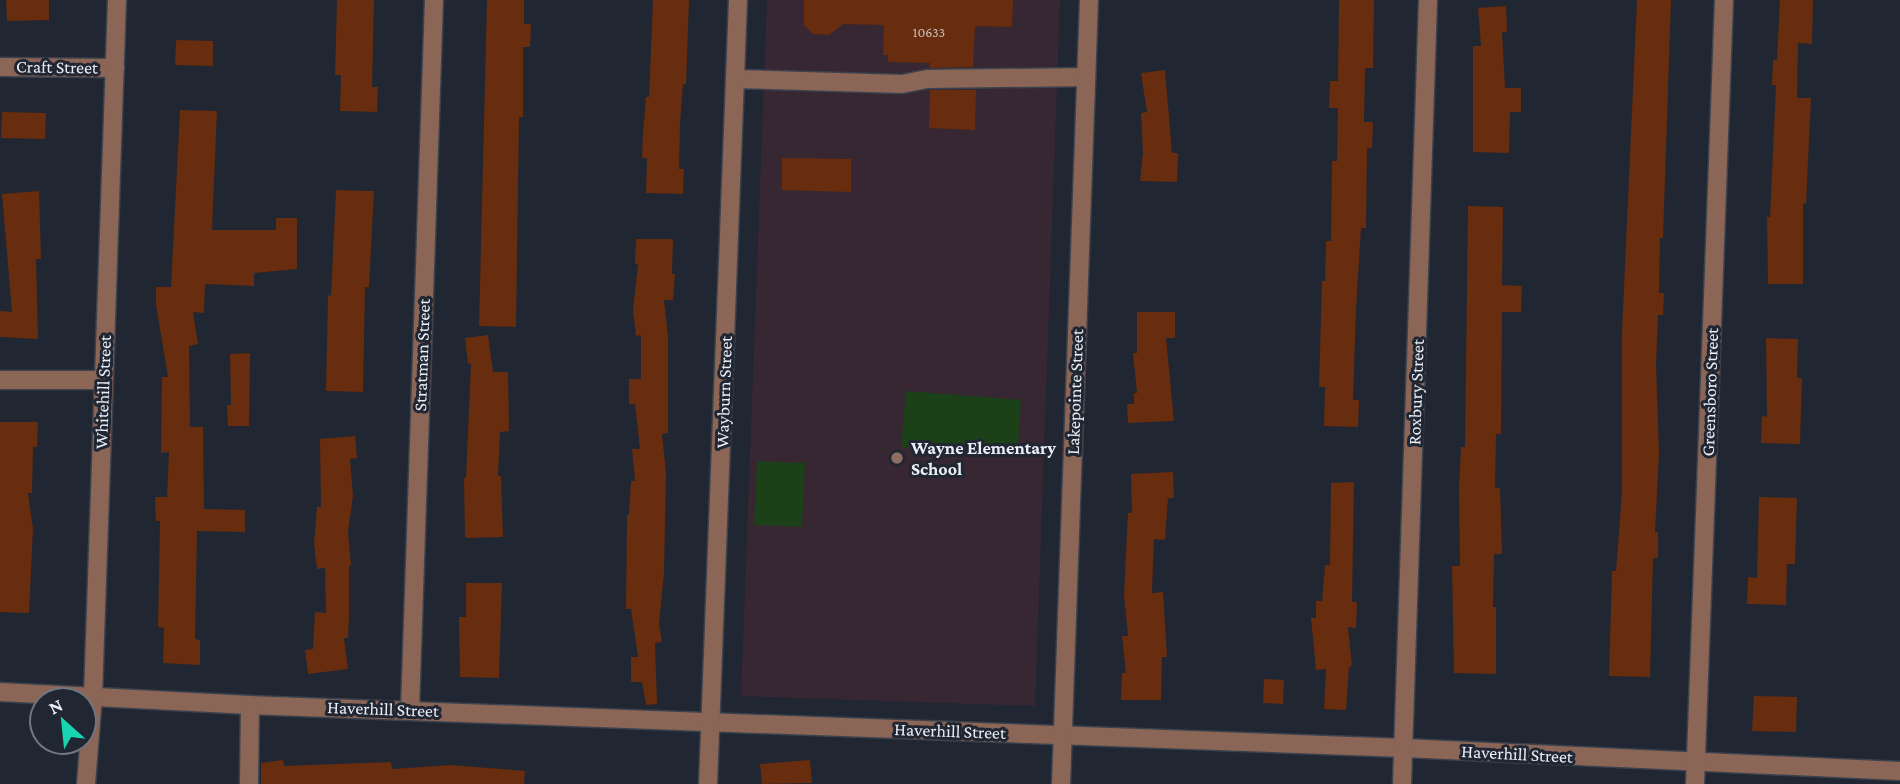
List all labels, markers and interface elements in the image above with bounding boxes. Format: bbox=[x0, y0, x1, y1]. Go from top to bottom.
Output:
house number: 10633 bbox=[913, 24, 945, 40]
street label: Craft Street bbox=[16, 56, 99, 78]
street label: Stratman Street bbox=[410, 297, 434, 412]
street label: Greensboro Street bbox=[1698, 326, 1722, 457]
street label: Lakepointe Street bbox=[1063, 328, 1087, 455]
street label: Whitehill Street bbox=[91, 334, 115, 449]
street label: Wayburn Street bbox=[712, 334, 736, 449]
street label: Roxbury Street bbox=[1404, 338, 1428, 445]
place label: Wayne Elementary School bbox=[910, 438, 1056, 479]
marker: Wayne Elementary School bbox=[889, 450, 905, 466]
north arrow bbox=[28, 686, 98, 756]
text: N bbox=[45, 694, 66, 719]
street label: Haverhill Street bbox=[327, 697, 440, 721]
street label: Haverhill Street bbox=[894, 719, 1007, 743]
street label: Haverhill Street bbox=[1461, 741, 1574, 767]

